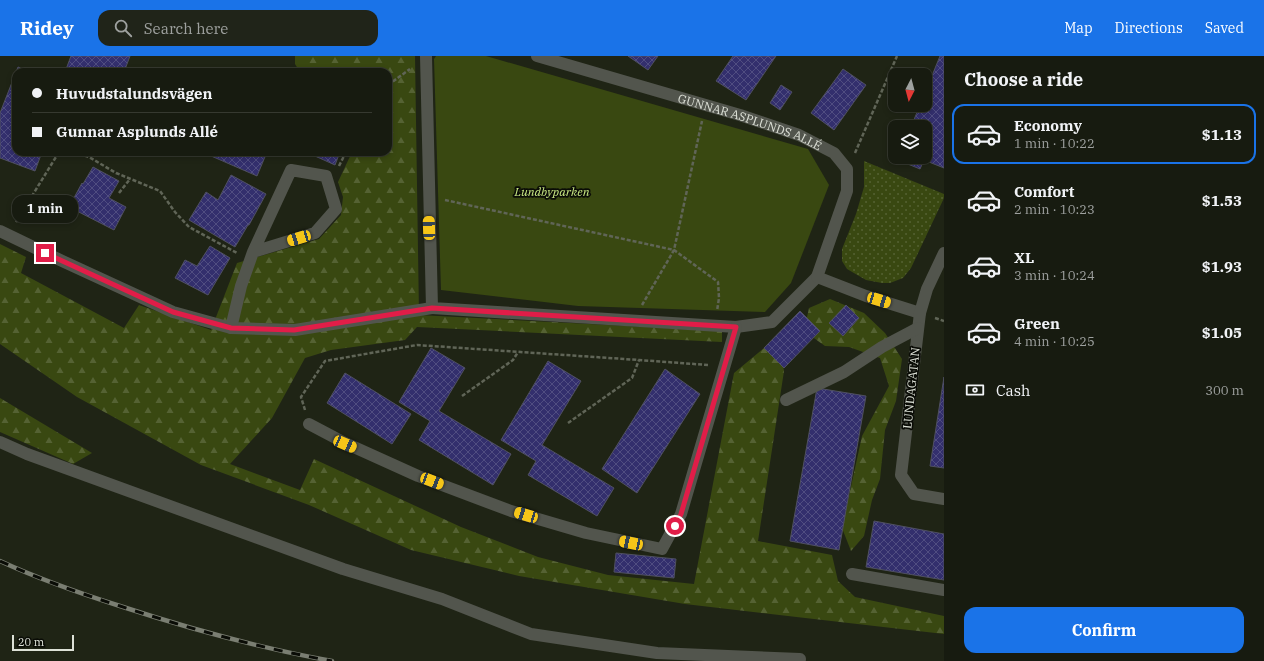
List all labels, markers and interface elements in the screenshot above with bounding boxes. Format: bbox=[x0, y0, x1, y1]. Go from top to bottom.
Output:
search box bbox=[98, 10, 378, 46]
text: Ridey bbox=[20, 16, 74, 40]
icon: search bbox=[112, 17, 134, 39]
text: Search here bbox=[144, 19, 228, 38]
text: Map bbox=[1064, 19, 1093, 37]
text: Directions bbox=[1115, 19, 1183, 37]
text: Saved bbox=[1205, 19, 1244, 37]
north arrow bbox=[888, 68, 932, 112]
map controls bbox=[888, 68, 932, 164]
text: Choose a ride bbox=[964, 68, 1083, 91]
text: Huvudstalundsvägen bbox=[56, 84, 212, 103]
street label: GUNNAR ASPLUNDS ALLÉ bbox=[676, 90, 825, 153]
icon: car bbox=[966, 116, 1002, 152]
text: Economy bbox=[1014, 116, 1082, 135]
button: layers bbox=[888, 120, 932, 164]
text: Gunnar Asplunds Allé bbox=[56, 122, 218, 141]
text: $1.13 bbox=[1202, 125, 1242, 144]
text: 1 min · 10:22 bbox=[1014, 135, 1095, 152]
icon: car bbox=[966, 182, 1002, 218]
text: Comfort bbox=[1014, 182, 1074, 201]
park label: Lundbyparken bbox=[514, 184, 590, 199]
text: $1.53 bbox=[1202, 191, 1242, 210]
callout: 1 min bbox=[12, 195, 78, 223]
text: 1 min bbox=[27, 200, 63, 217]
text: 2 min · 10:23 bbox=[1014, 201, 1095, 218]
car bbox=[423, 216, 435, 240]
car bbox=[286, 229, 312, 247]
route end bbox=[36, 244, 54, 262]
icon: car bbox=[966, 248, 1002, 284]
text: XL bbox=[1014, 248, 1034, 267]
text: $1.93 bbox=[1202, 257, 1242, 276]
text: 3 min · 10:24 bbox=[1014, 267, 1095, 284]
car bbox=[866, 291, 892, 309]
icon: car bbox=[966, 314, 1002, 350]
text: Green bbox=[1014, 314, 1060, 333]
text: $1.05 bbox=[1202, 323, 1242, 342]
text: 4 min · 10:25 bbox=[1014, 333, 1095, 350]
street label: LUNDAGATAN bbox=[899, 347, 923, 429]
icon: cash bbox=[964, 379, 986, 401]
text: Cash bbox=[996, 381, 1030, 400]
text: 300 m bbox=[1205, 382, 1244, 399]
car bbox=[332, 434, 358, 454]
car bbox=[419, 471, 445, 491]
car bbox=[513, 506, 539, 524]
route start bbox=[666, 517, 684, 535]
car bbox=[618, 535, 644, 551]
button: Confirm bbox=[964, 607, 1244, 653]
scale bar bbox=[12, 633, 74, 652]
text: 20 m bbox=[18, 635, 44, 649]

